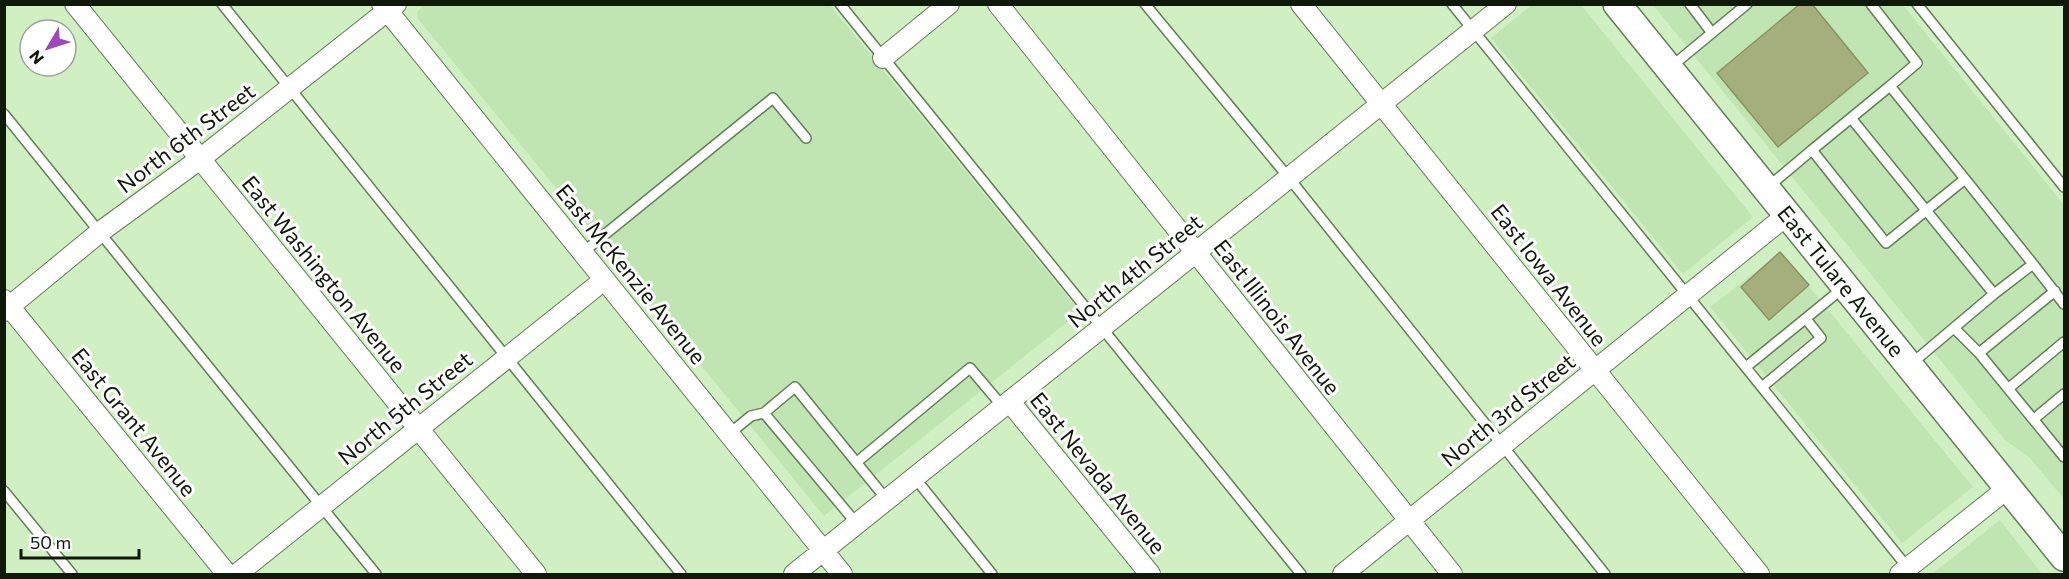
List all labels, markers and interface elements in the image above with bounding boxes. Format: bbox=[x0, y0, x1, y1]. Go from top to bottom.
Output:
north arrow bbox=[18, 18, 78, 78]
text: N bbox=[25, 47, 47, 68]
street label: North 6th Street bbox=[111, 77, 260, 198]
street label: East Washington Avenue bbox=[237, 170, 412, 378]
street label: East McKenzie Avenue bbox=[551, 178, 712, 369]
street label: East Iowa Avenue bbox=[1485, 198, 1613, 351]
street label: East Tulare Avenue bbox=[1772, 200, 1911, 362]
street label: North 4th Street bbox=[1062, 208, 1208, 333]
street label: East Illinois Avenue bbox=[1208, 234, 1346, 400]
street label: East Grant Avenue bbox=[66, 342, 203, 501]
street label: North 5th Street bbox=[332, 345, 477, 470]
street label: North 3rd Street bbox=[1435, 347, 1580, 472]
street label: East Nevada Avenue bbox=[1025, 386, 1172, 559]
scale bar bbox=[21, 522, 140, 560]
text: 50 m bbox=[30, 531, 71, 553]

